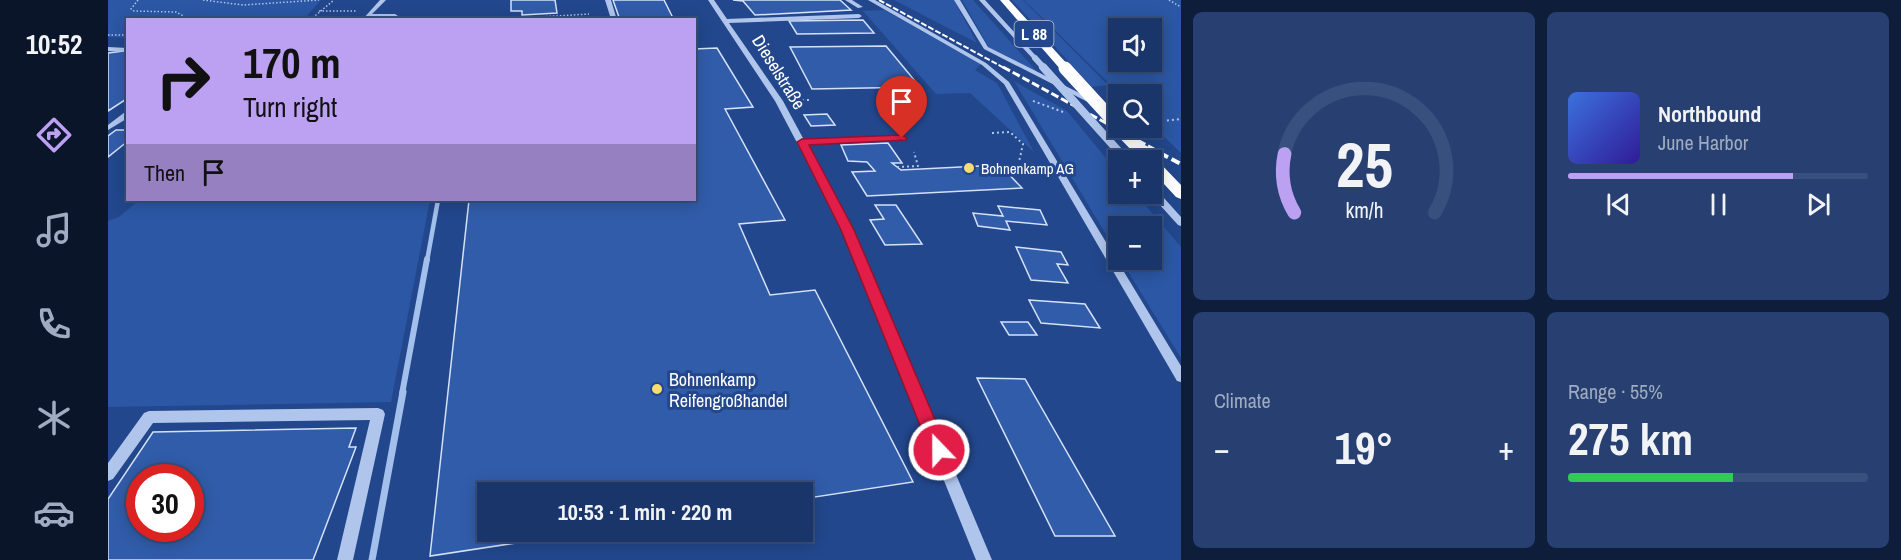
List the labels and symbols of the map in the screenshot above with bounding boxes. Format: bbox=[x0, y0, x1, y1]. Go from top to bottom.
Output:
road number: L 88 bbox=[1014, 21, 1054, 47]
street label: Dieselstraße bbox=[746, 30, 812, 114]
pin bbox=[876, 76, 927, 138]
place label: Bohnenkamp AG bbox=[981, 158, 1074, 179]
marker: Bohnenkamp AG bbox=[962, 161, 976, 175]
place label: Bohnenkamp Reifengroßhandel bbox=[669, 367, 787, 413]
marker: Bohnenkamp Reifengroßhandel bbox=[650, 382, 664, 396]
position arrow bbox=[907, 418, 971, 482]
speed limit sign: 30 bbox=[126, 464, 204, 542]

